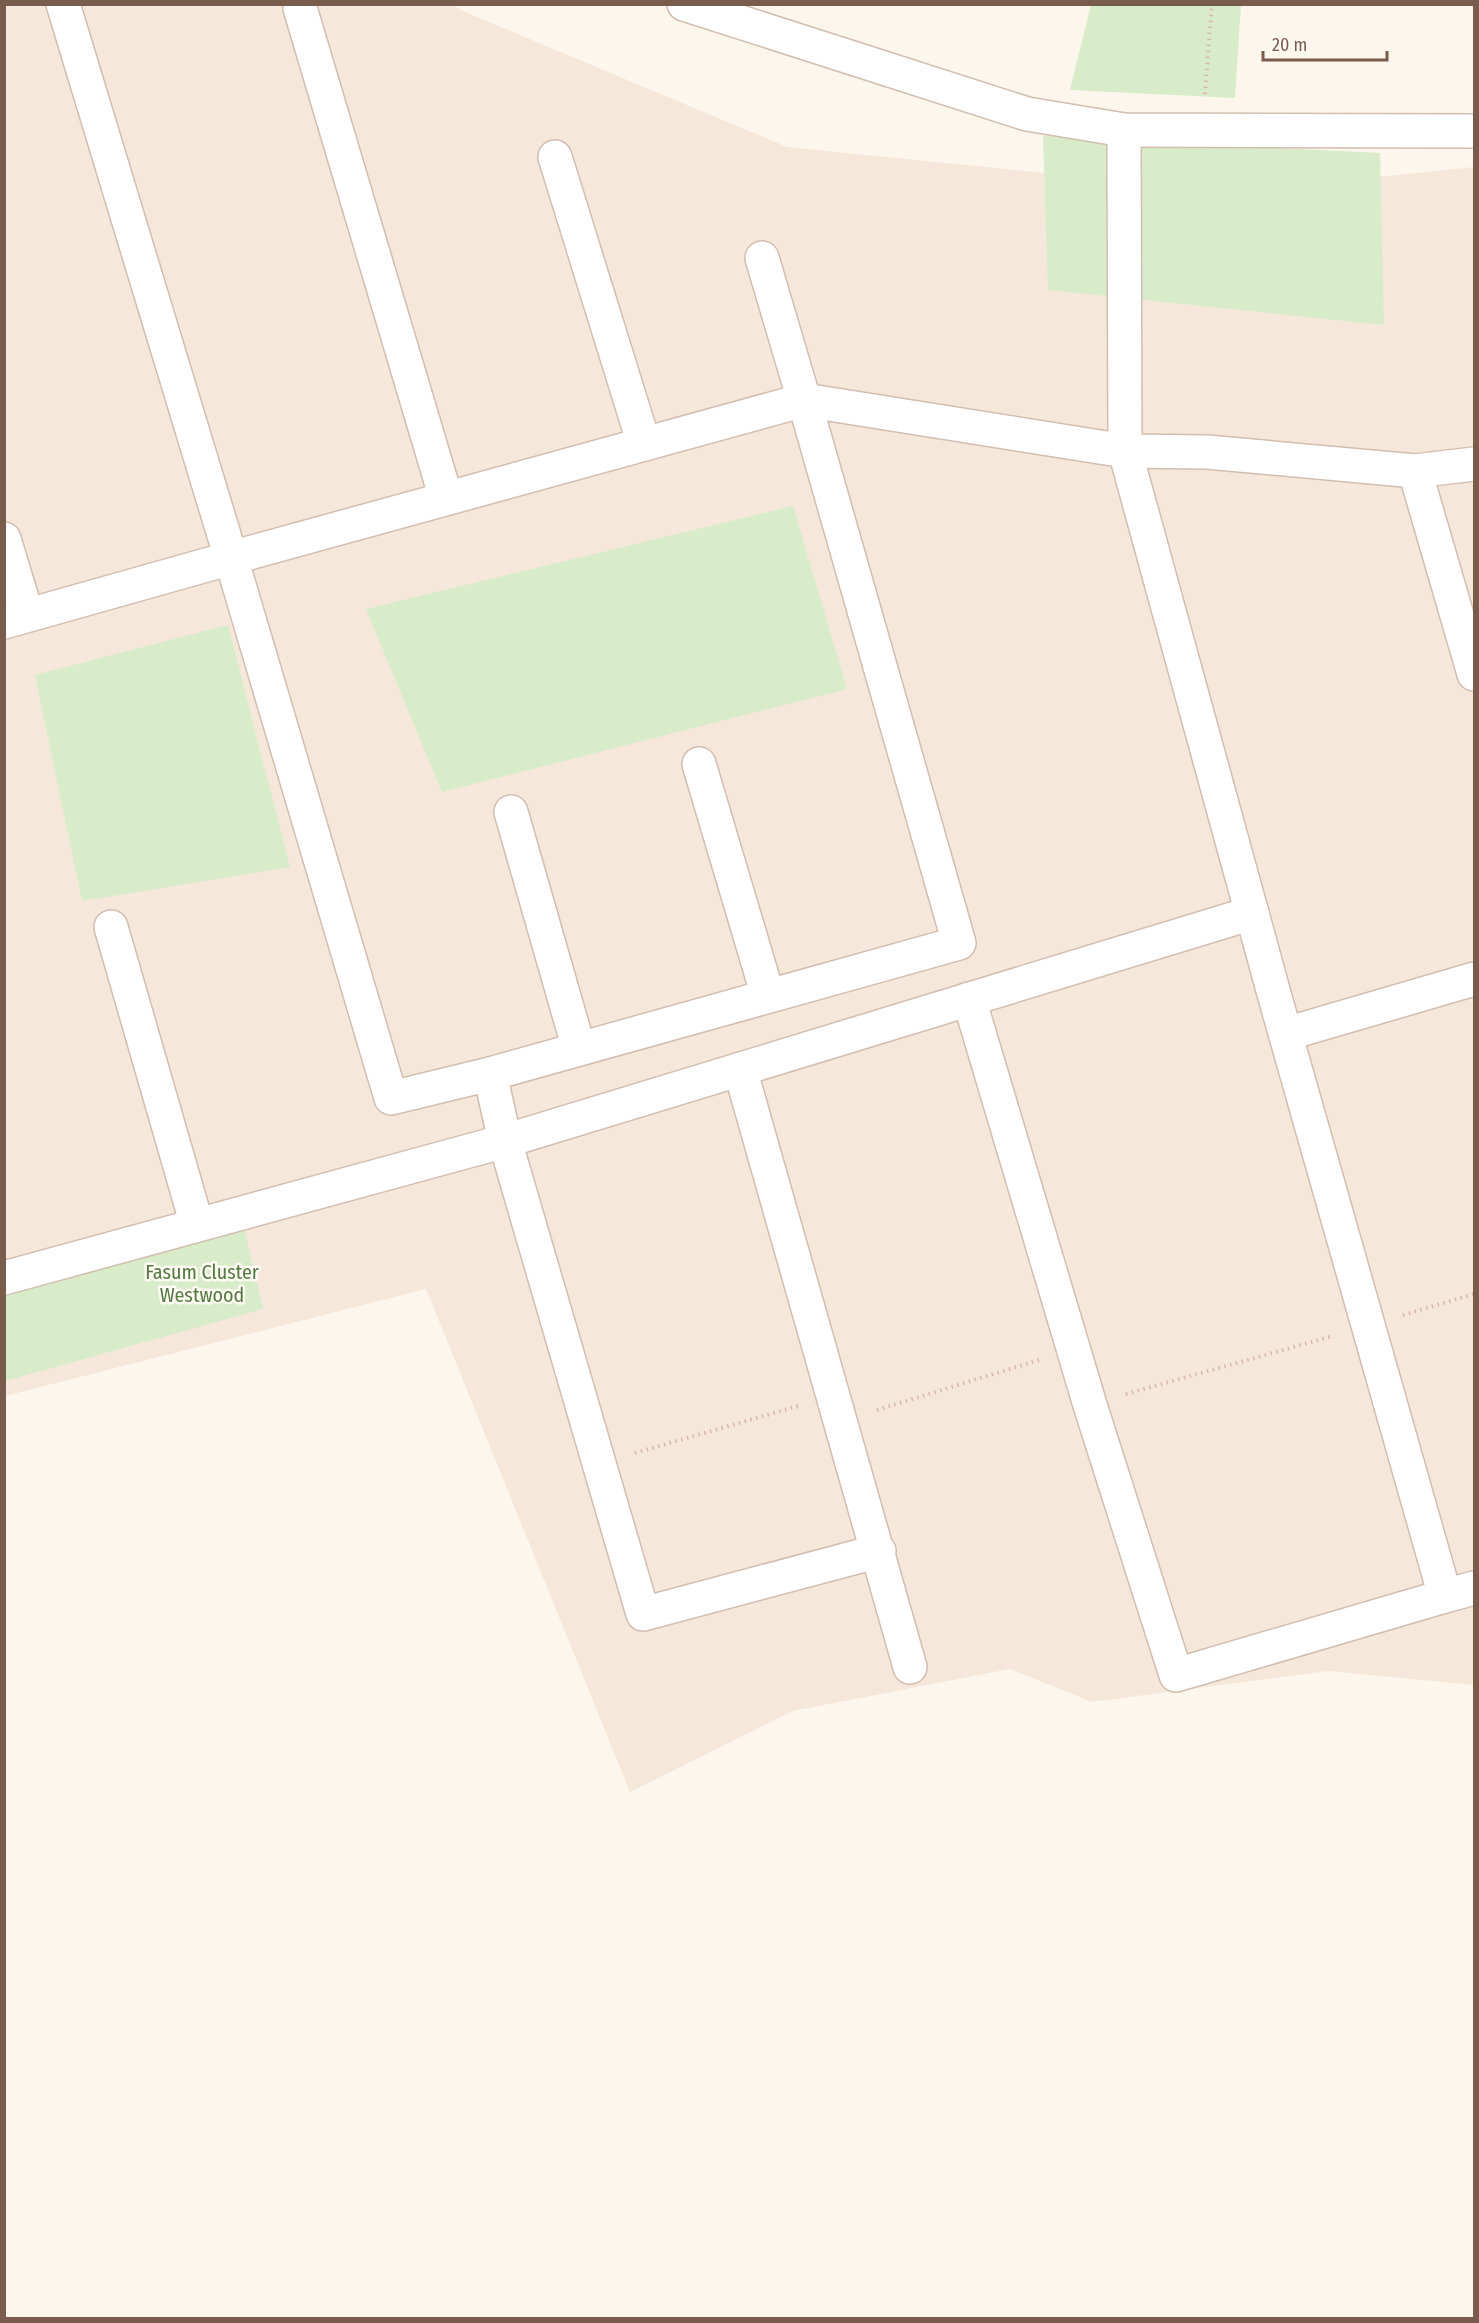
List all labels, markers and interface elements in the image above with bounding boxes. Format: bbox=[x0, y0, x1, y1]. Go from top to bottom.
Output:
scale bar bbox=[1263, 24, 1388, 62]
text: 20 m bbox=[1272, 34, 1307, 56]
park label: Fasum Cluster Westwood bbox=[145, 1260, 259, 1307]

